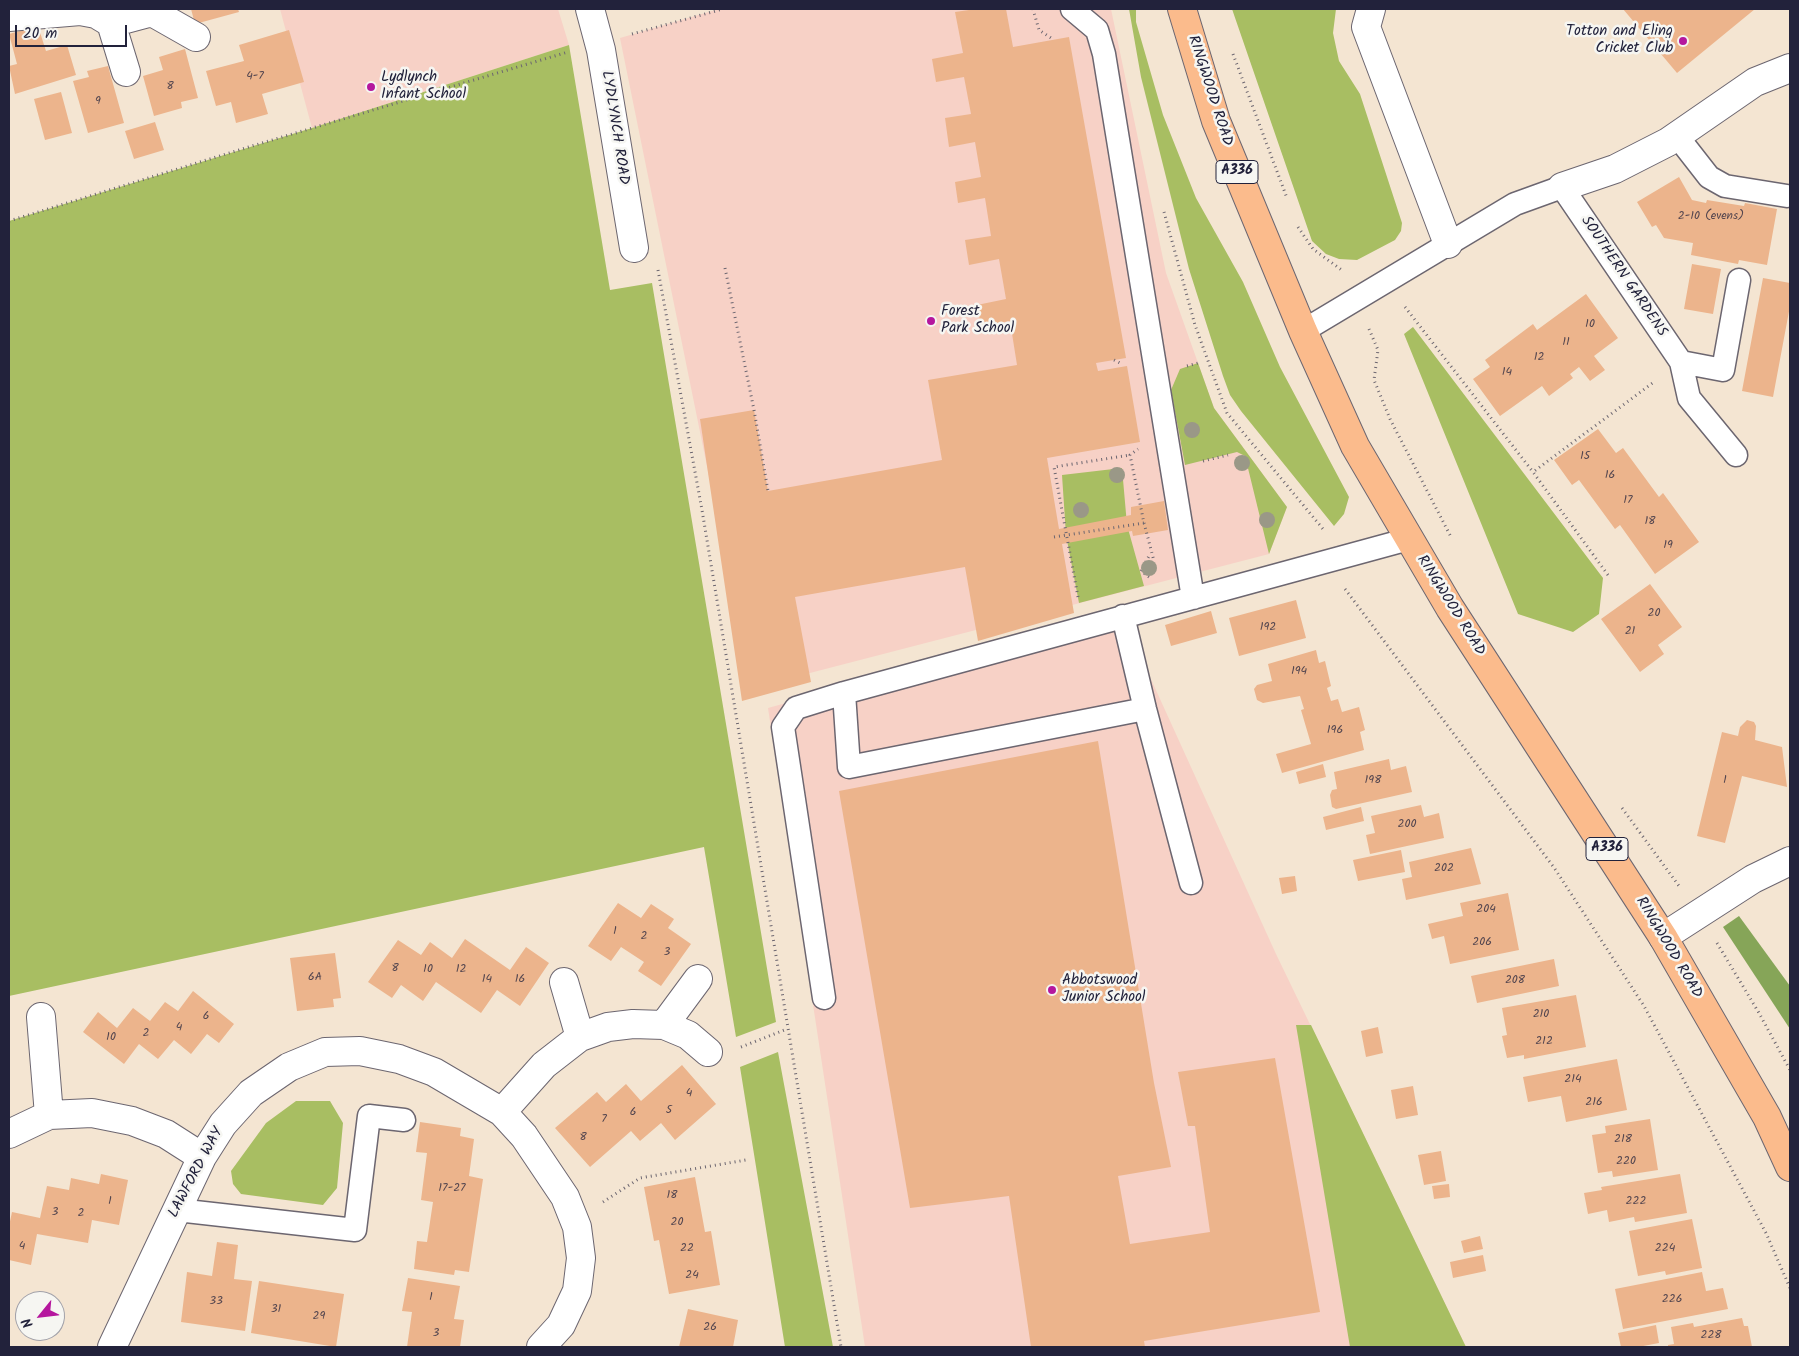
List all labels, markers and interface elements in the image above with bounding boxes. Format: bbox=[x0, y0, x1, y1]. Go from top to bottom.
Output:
scale bar bbox=[18, 15, 130, 47]
text: 20 m bbox=[23, 22, 57, 46]
place label: Totton and Eling Cricket Club bbox=[1566, 23, 1673, 58]
street label: RINGWOOD ROAD bbox=[1183, 33, 1235, 149]
marker: Totton and Eling Cricket Club bbox=[1677, 35, 1689, 47]
place label: Lydlynch Infant School bbox=[381, 69, 466, 104]
house number: 4-7 bbox=[246, 70, 264, 84]
street label: LYDLYNCH ROAD bbox=[596, 70, 632, 186]
house number: 8 bbox=[166, 80, 174, 94]
marker: Lydlynch Infant School bbox=[365, 81, 377, 93]
house number: 9 bbox=[95, 95, 101, 109]
road number: A336 bbox=[1216, 160, 1258, 183]
house number: 2-10 (evens) bbox=[1678, 210, 1744, 224]
street label: SOUTHERN GARDENS bbox=[1576, 213, 1670, 341]
place label: Forest Park School bbox=[941, 303, 1014, 338]
marker: Forest Park School bbox=[925, 315, 937, 327]
house number: 10 bbox=[1585, 318, 1595, 332]
house number: 11 bbox=[1562, 336, 1570, 350]
house number: 12 bbox=[1534, 351, 1544, 365]
house number: 14 bbox=[1502, 366, 1512, 380]
house number: 15 bbox=[1580, 450, 1590, 464]
house number: 16 bbox=[1605, 469, 1615, 483]
house number: 17 bbox=[1623, 494, 1633, 508]
house number: 18 bbox=[1645, 515, 1655, 529]
house number: 19 bbox=[1663, 539, 1673, 553]
street label: RINGWOOD ROAD bbox=[1412, 552, 1488, 660]
house number: 20 bbox=[1648, 607, 1660, 621]
house number: 192 bbox=[1260, 621, 1276, 635]
house number: 21 bbox=[1625, 625, 1635, 639]
house number: 194 bbox=[1291, 665, 1307, 679]
house number: 196 bbox=[1327, 724, 1343, 738]
house number: 198 bbox=[1365, 774, 1381, 788]
house number: 1 bbox=[1723, 774, 1727, 788]
house number: 200 bbox=[1398, 818, 1416, 832]
road number: A336 bbox=[1586, 838, 1628, 861]
house number: 202 bbox=[1434, 862, 1454, 876]
street label: RINGWOOD ROAD bbox=[1631, 894, 1705, 1002]
house number: 204 bbox=[1476, 903, 1496, 917]
house number: 1 bbox=[613, 925, 617, 939]
house number: 2 bbox=[641, 930, 647, 944]
house number: 206 bbox=[1472, 936, 1492, 950]
house number: 3 bbox=[664, 946, 670, 960]
house number: 8 bbox=[391, 962, 399, 976]
house number: 10 bbox=[423, 963, 433, 977]
house number: 12 bbox=[456, 963, 466, 977]
house number: 6A bbox=[308, 971, 322, 985]
place label: Abbotswood Junior School bbox=[1062, 972, 1146, 1007]
house number: 14 bbox=[482, 973, 492, 987]
house number: 16 bbox=[515, 973, 525, 987]
house number: 208 bbox=[1505, 974, 1525, 988]
marker: Abbotswood Junior School bbox=[1046, 984, 1058, 996]
house number: 210 bbox=[1533, 1008, 1549, 1022]
house number: 6 bbox=[203, 1010, 209, 1024]
house number: 4 bbox=[176, 1021, 182, 1035]
house number: 2 bbox=[143, 1027, 149, 1041]
house number: 10 bbox=[106, 1031, 116, 1045]
house number: 212 bbox=[1535, 1035, 1553, 1049]
house number: 214 bbox=[1564, 1073, 1582, 1087]
house number: 4 bbox=[686, 1087, 692, 1101]
house number: 216 bbox=[1585, 1096, 1603, 1110]
house number: 5 bbox=[666, 1104, 672, 1118]
house number: 6 bbox=[630, 1106, 636, 1120]
house number: 7 bbox=[601, 1113, 607, 1127]
street label: LAWFORD WAY bbox=[166, 1125, 228, 1221]
house number: 8 bbox=[579, 1131, 587, 1145]
house number: 218 bbox=[1614, 1133, 1632, 1147]
house number: 220 bbox=[1616, 1155, 1636, 1169]
house number: 17-27 bbox=[438, 1182, 466, 1196]
house number: 18 bbox=[667, 1189, 677, 1203]
house number: 1 bbox=[108, 1195, 112, 1209]
house number: 222 bbox=[1626, 1195, 1646, 1209]
house number: 3 bbox=[52, 1206, 58, 1220]
house number: 2 bbox=[78, 1207, 84, 1221]
house number: 20 bbox=[671, 1216, 683, 1230]
house number: 4 bbox=[19, 1240, 25, 1254]
house number: 22 bbox=[680, 1242, 694, 1256]
house number: 224 bbox=[1655, 1242, 1675, 1256]
house number: 24 bbox=[685, 1269, 699, 1283]
north arrow bbox=[15, 1291, 65, 1341]
house number: 1 bbox=[429, 1291, 433, 1305]
house number: 226 bbox=[1662, 1293, 1682, 1307]
house number: 33 bbox=[209, 1295, 223, 1309]
house number: 31 bbox=[271, 1303, 281, 1317]
house number: 29 bbox=[313, 1310, 325, 1324]
text: N bbox=[16, 1314, 40, 1332]
house number: 26 bbox=[703, 1321, 717, 1335]
house number: 3 bbox=[433, 1327, 439, 1341]
house number: 228 bbox=[1700, 1329, 1722, 1343]

